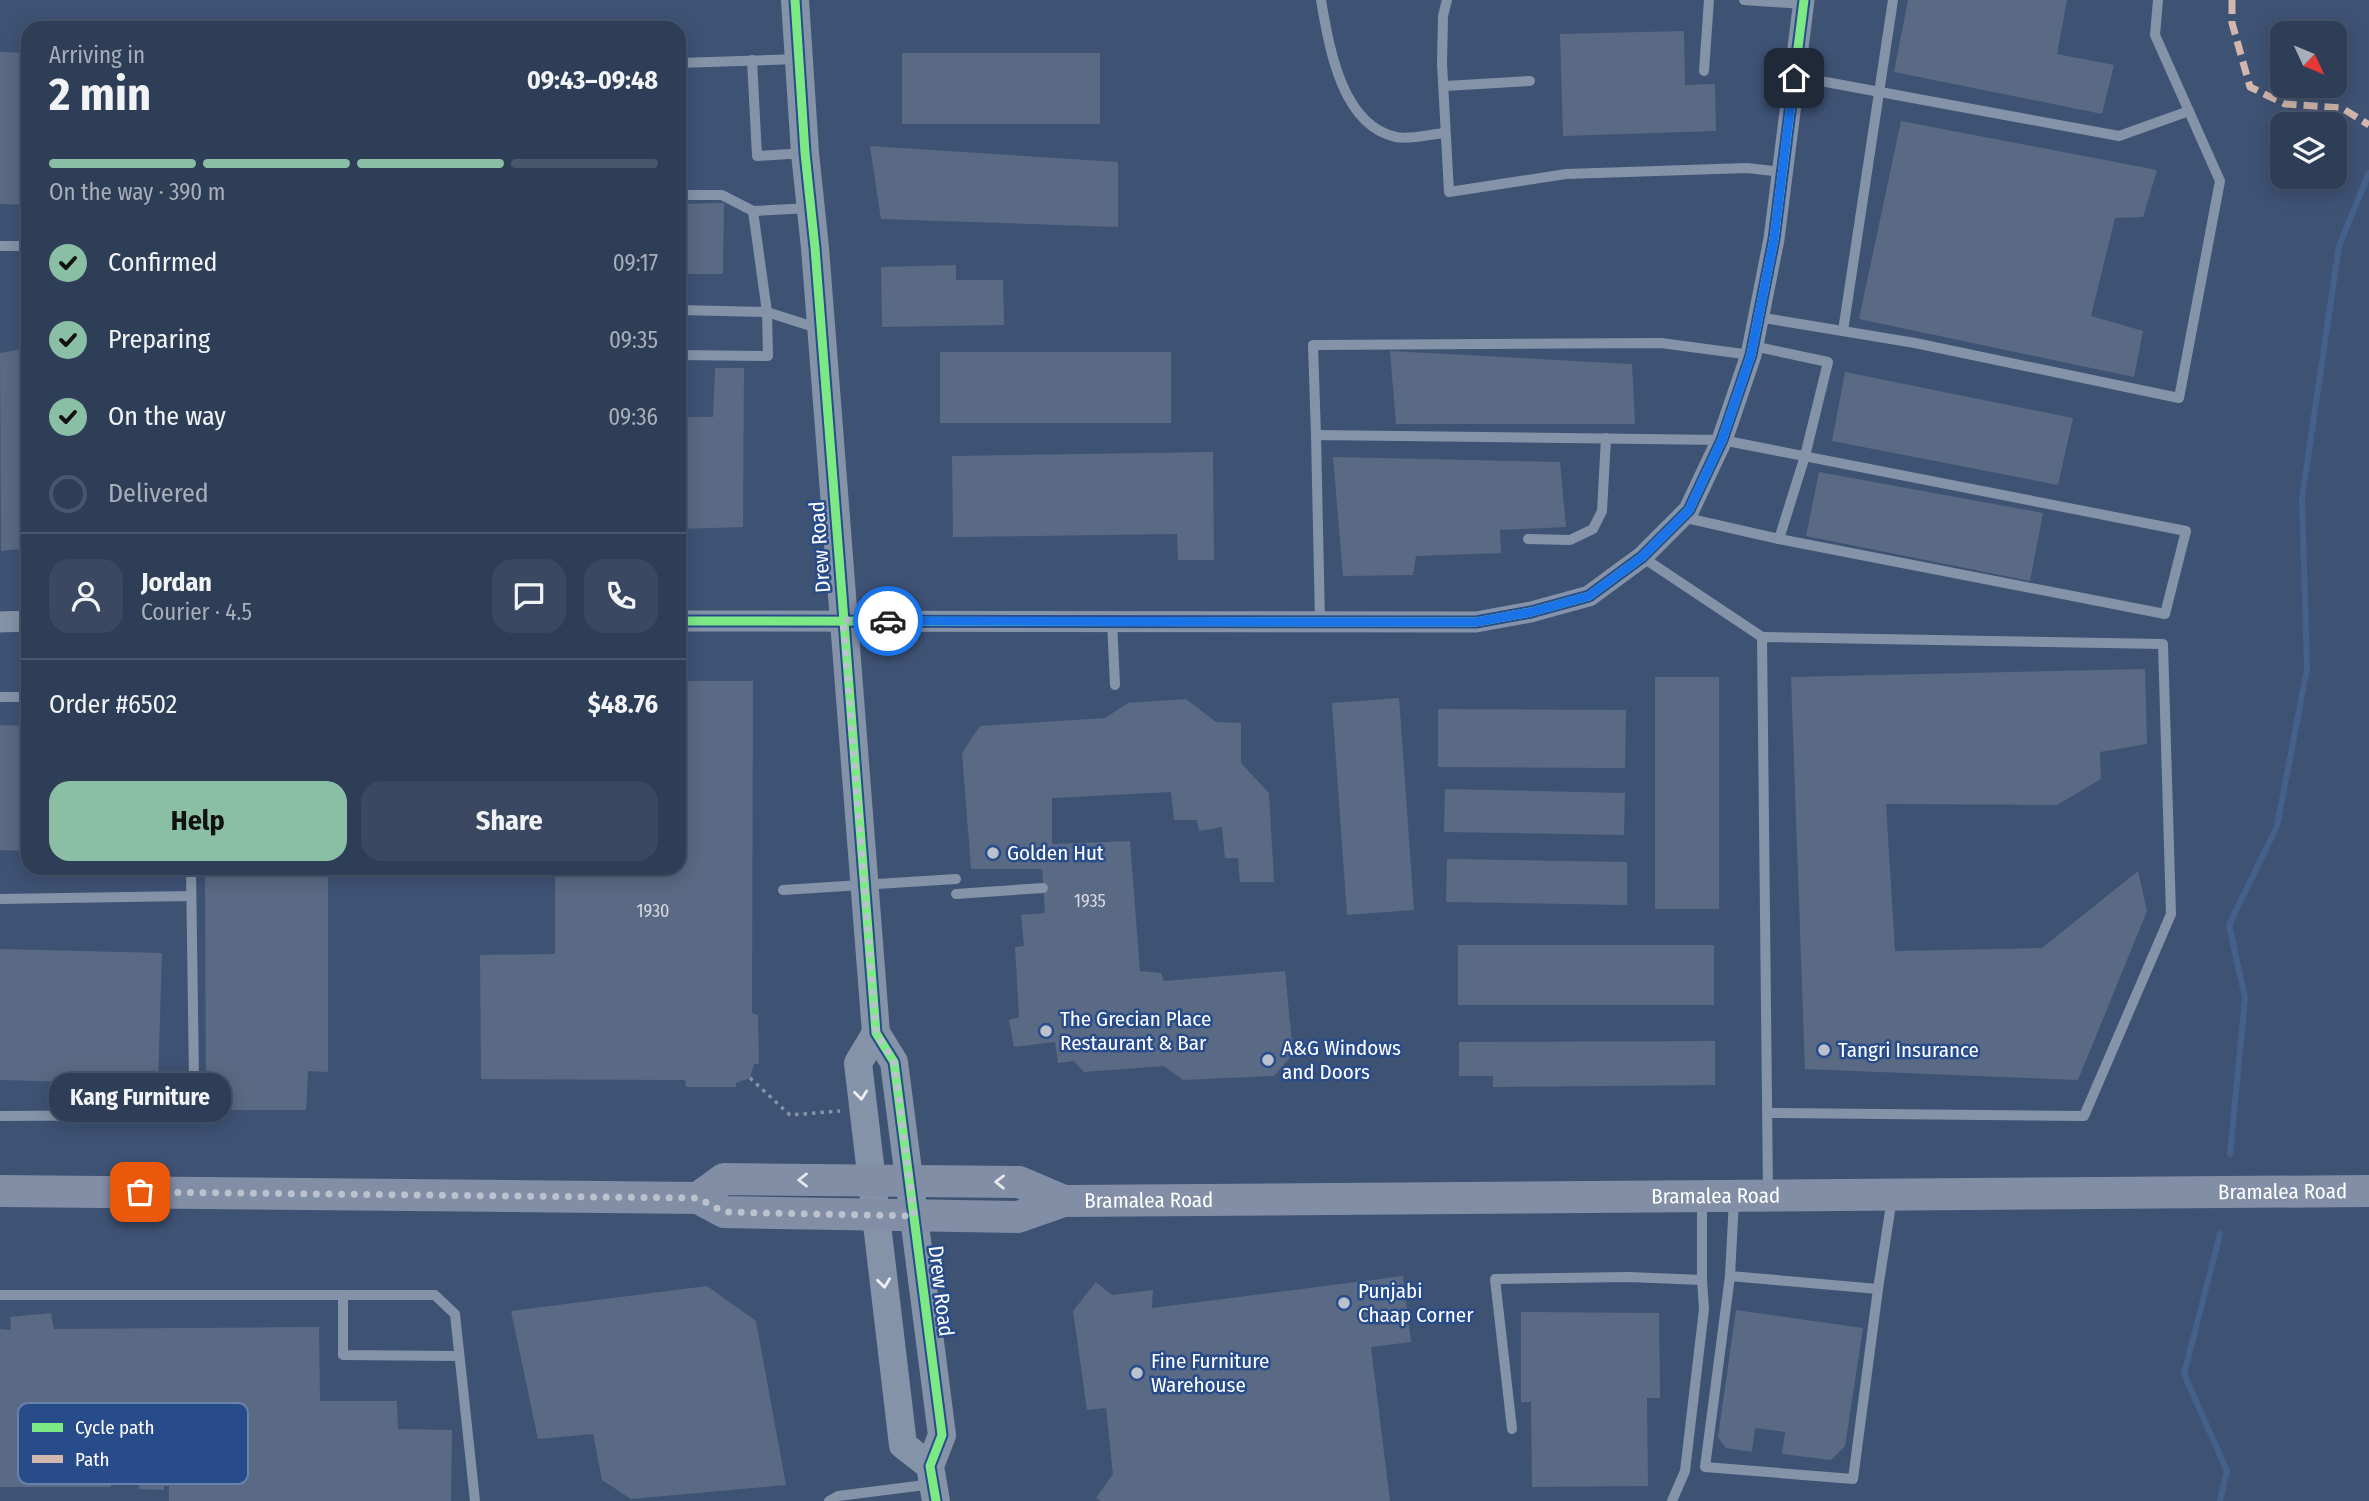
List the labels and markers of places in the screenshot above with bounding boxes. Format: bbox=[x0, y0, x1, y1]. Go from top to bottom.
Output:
pin bbox=[1764, 48, 1824, 108]
place label: Golden Hut bbox=[1007, 840, 1104, 866]
marker: Golden Hut bbox=[985, 845, 1001, 861]
place label: The Grecian Place Restaurant & Bar bbox=[1060, 1006, 1211, 1056]
marker: The Grecian Place Restaurant & Bar bbox=[1038, 1023, 1054, 1039]
place label: A&G Windows and Doors bbox=[1282, 1035, 1401, 1085]
place label: Tangri Insurance bbox=[1838, 1037, 1979, 1063]
marker: Tangri Insurance bbox=[1816, 1042, 1832, 1058]
marker: A&G Windows and Doors bbox=[1260, 1052, 1276, 1068]
callout: Kang Furniture bbox=[49, 1073, 231, 1122]
pin bbox=[110, 1162, 170, 1222]
place label: Punjabi Chaap Corner bbox=[1358, 1278, 1474, 1328]
marker: Punjabi Chaap Corner bbox=[1336, 1295, 1352, 1311]
place label: Fine Furniture Warehouse bbox=[1151, 1348, 1269, 1398]
marker: Fine Furniture Warehouse bbox=[1129, 1365, 1145, 1381]

